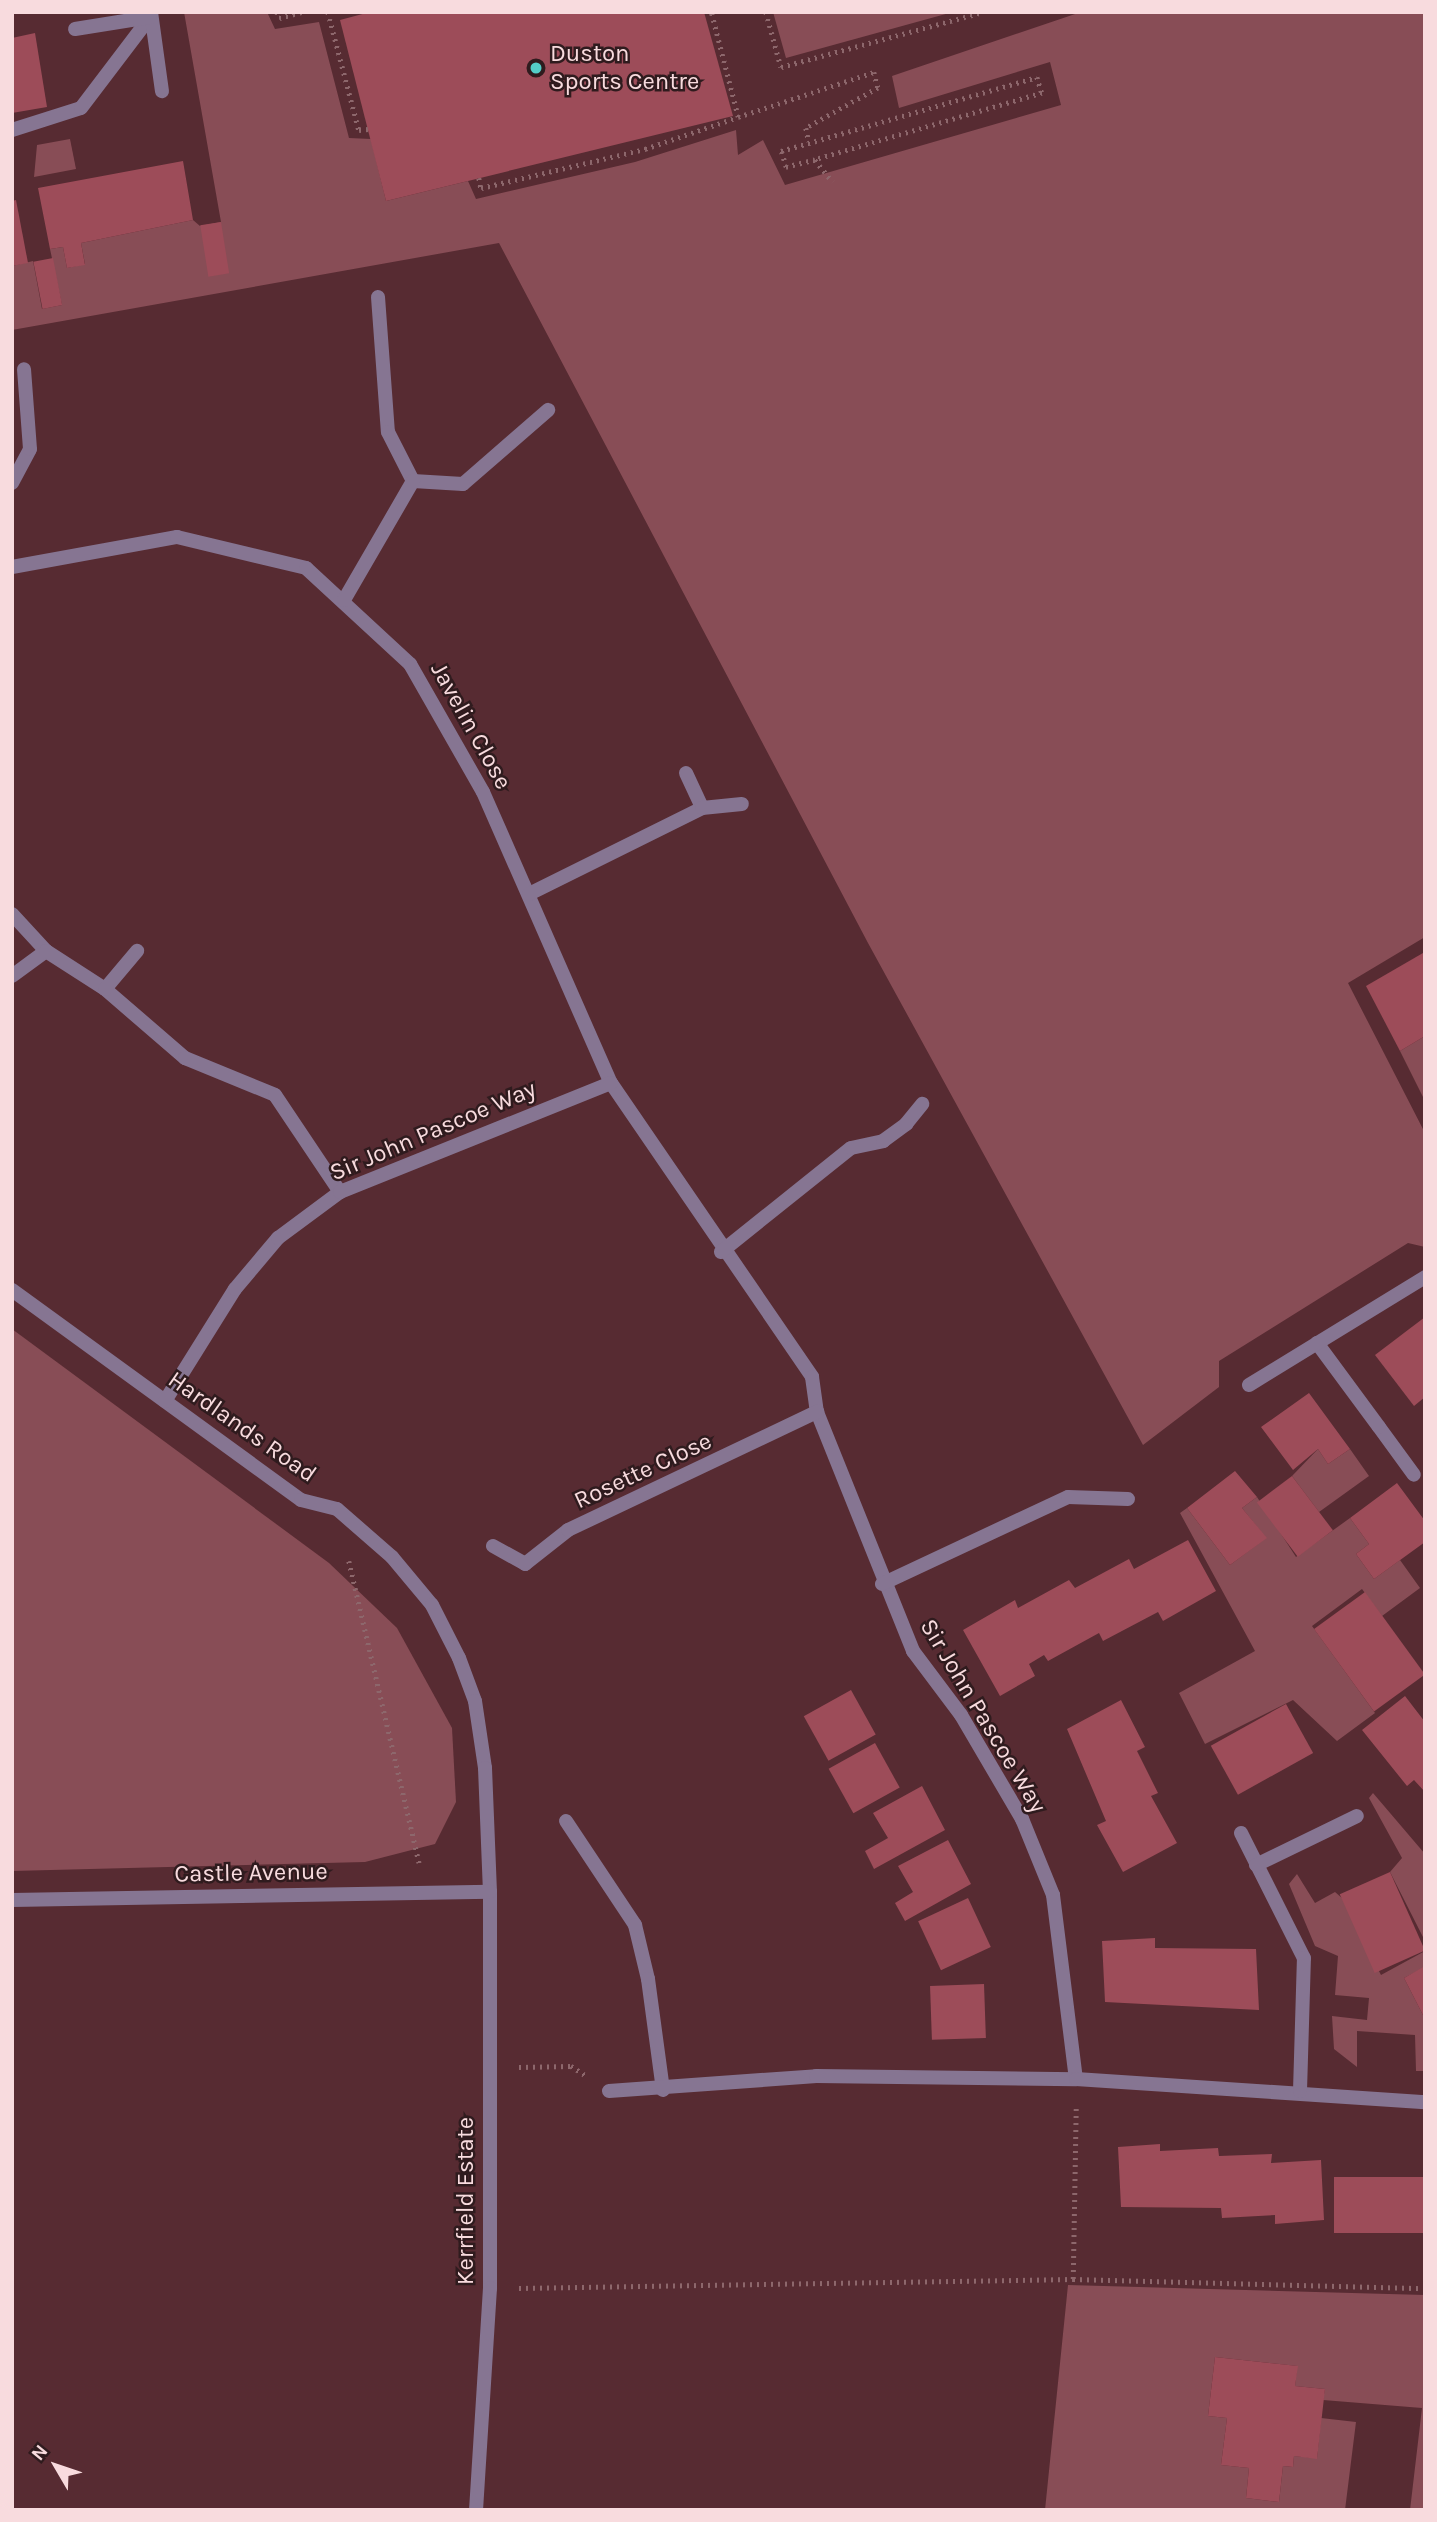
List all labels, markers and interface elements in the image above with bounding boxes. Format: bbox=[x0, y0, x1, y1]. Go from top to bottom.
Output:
place label: Duston Sports Centre bbox=[550, 40, 699, 96]
marker: Duston Sports Centre bbox=[528, 60, 544, 76]
street label: Javelin Close bbox=[424, 657, 518, 795]
street label: Sir John Pascoe Way bbox=[326, 1075, 540, 1187]
street label: Hardlands Road bbox=[162, 1365, 322, 1489]
street label: Rosette Close bbox=[570, 1427, 716, 1515]
street label: Sir John Pascoe Way bbox=[914, 1614, 1052, 1818]
street label: Castle Avenue bbox=[174, 1857, 328, 1889]
street label: Kerrfield Estate bbox=[452, 2117, 480, 2285]
north arrow bbox=[21, 2431, 91, 2501]
text: N bbox=[27, 2441, 53, 2465]

